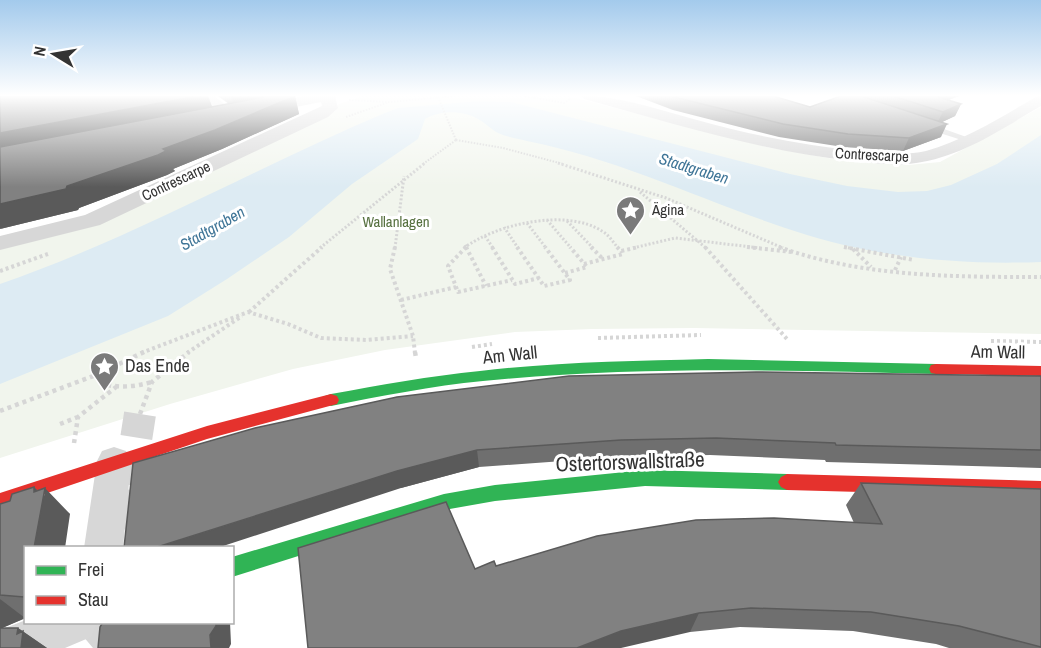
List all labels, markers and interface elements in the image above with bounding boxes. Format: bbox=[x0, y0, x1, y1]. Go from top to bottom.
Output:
north arrow bbox=[24, 24, 84, 84]
text: N bbox=[28, 44, 51, 58]
street label: Contrescarpe bbox=[835, 142, 910, 167]
water label: Stadtgraben bbox=[657, 147, 731, 189]
street label: Contrescarpe bbox=[138, 155, 214, 206]
place icon: Ägina bbox=[615, 194, 647, 236]
place label: Ägina bbox=[651, 199, 684, 220]
water label: Stadtgraben bbox=[176, 201, 248, 255]
park label: Wallanlagen bbox=[362, 211, 430, 232]
street label: Am Wall bbox=[481, 339, 538, 370]
street label: Am Wall bbox=[970, 339, 1025, 364]
place icon: Das Ende bbox=[88, 350, 120, 392]
place label: Das Ende bbox=[125, 353, 190, 378]
street label: Ostertorswallstraße bbox=[555, 444, 705, 479]
legend bbox=[24, 546, 234, 624]
text: Frei bbox=[78, 557, 104, 582]
text: Stau bbox=[78, 587, 108, 612]

